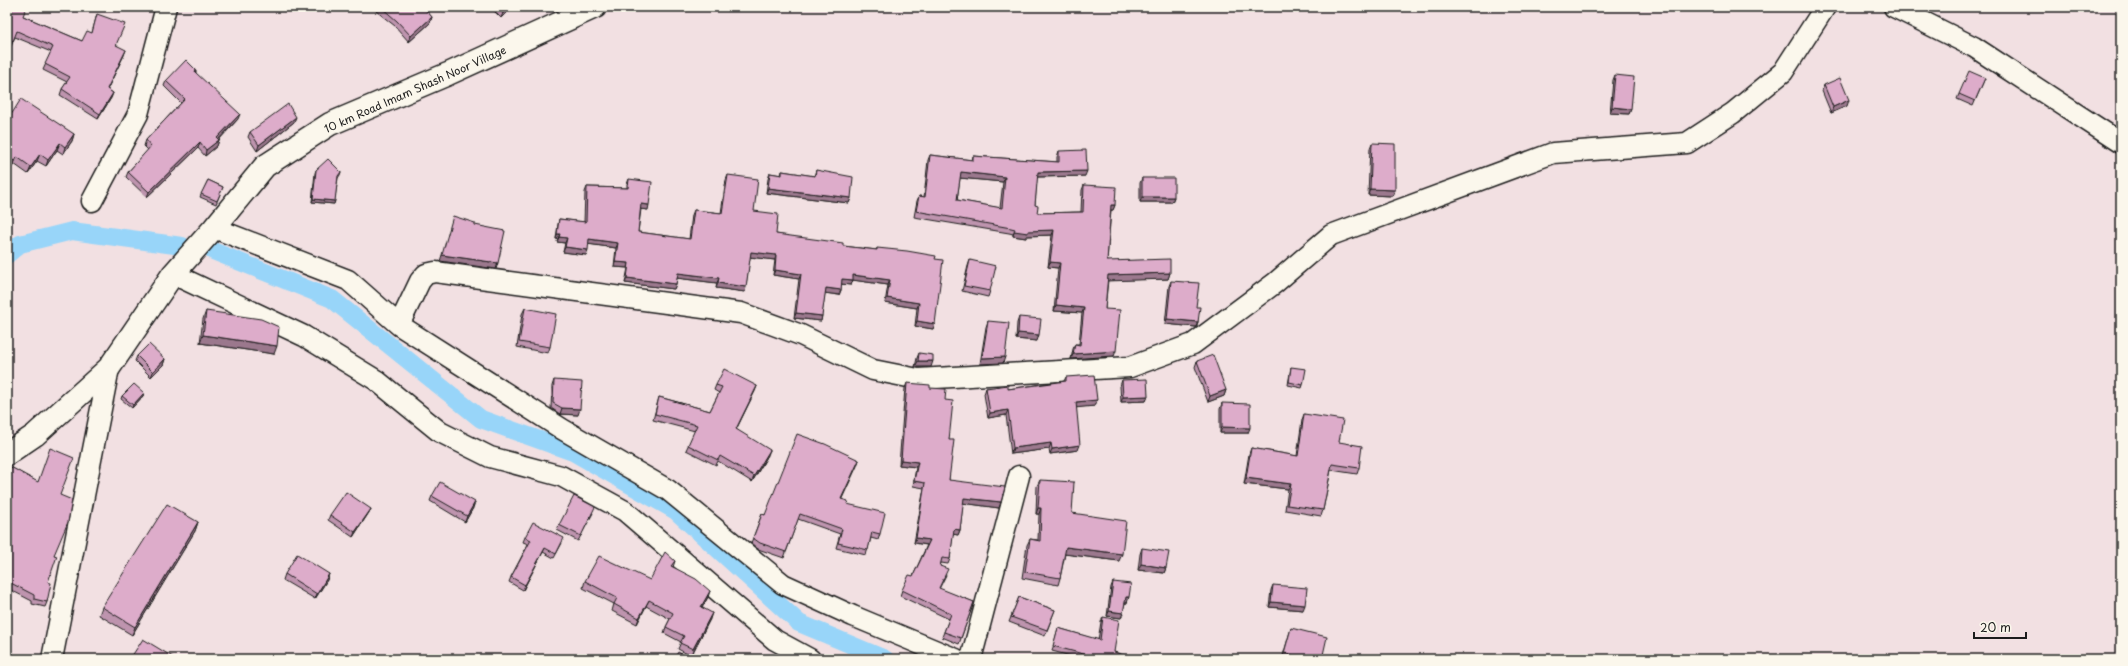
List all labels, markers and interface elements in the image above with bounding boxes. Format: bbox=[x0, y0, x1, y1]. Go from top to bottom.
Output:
street label: 10 km Road Imam Shash Noor Village bbox=[321, 41, 509, 137]
scale bar bbox=[1974, 614, 2026, 640]
text: 20 m bbox=[1980, 618, 2011, 636]

